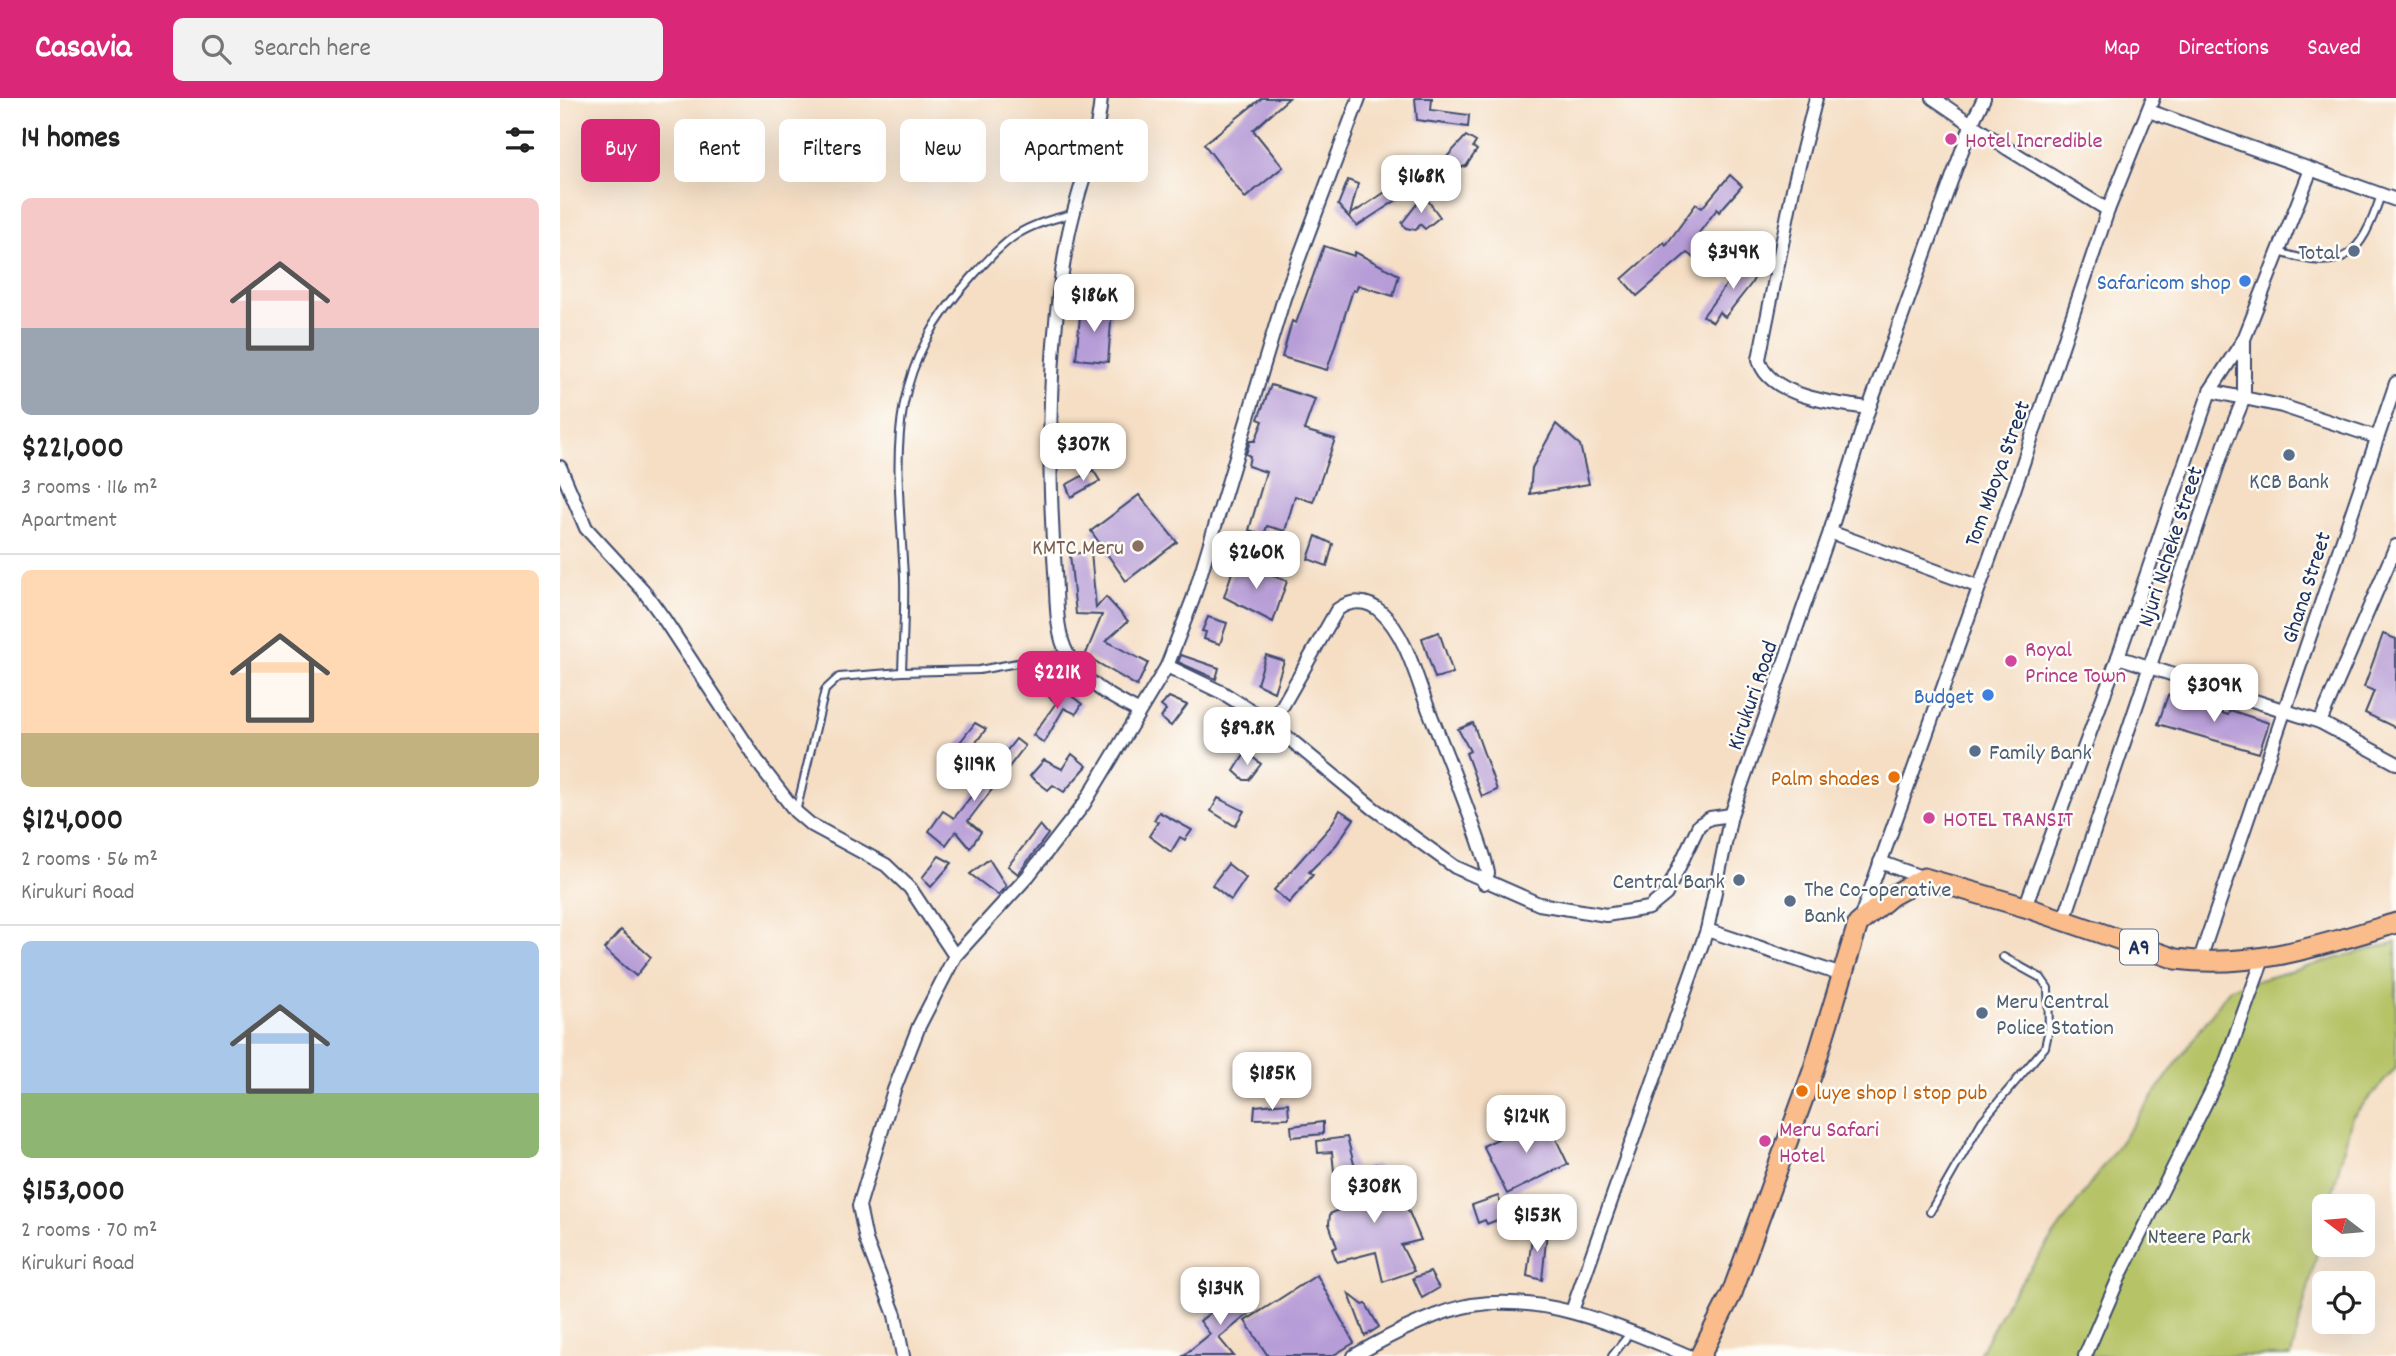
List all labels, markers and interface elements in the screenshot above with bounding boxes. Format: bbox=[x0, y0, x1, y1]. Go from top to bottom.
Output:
search box bbox=[173, 18, 663, 81]
text: Casavia bbox=[35, 26, 131, 73]
icon: search bbox=[197, 30, 235, 68]
text: Search here bbox=[253, 31, 371, 68]
text: Map bbox=[2104, 32, 2140, 66]
text: Directions bbox=[2178, 32, 2269, 66]
text: Saved bbox=[2307, 32, 2361, 66]
text: 14 homes bbox=[21, 119, 120, 162]
chip: Buy bbox=[581, 119, 660, 182]
chip: Rent bbox=[674, 119, 765, 182]
chip: Filters bbox=[779, 119, 886, 182]
chip: New bbox=[900, 119, 986, 182]
chip: Apartment bbox=[1000, 119, 1148, 182]
icon: filters bbox=[501, 121, 539, 159]
place label: Hotel Incredible bbox=[1965, 126, 2103, 159]
marker: Hotel Incredible bbox=[1943, 131, 1959, 147]
pin: $168K bbox=[1372, 156, 1470, 215]
text: $168K bbox=[1397, 161, 1445, 194]
pin: $349K bbox=[1684, 232, 1782, 291]
text: $349K bbox=[1707, 237, 1759, 270]
place label: Total bbox=[2298, 238, 2341, 271]
icon: home bbox=[217, 243, 343, 369]
marker: Total bbox=[2346, 243, 2362, 259]
place label: Safaricom shop bbox=[2097, 268, 2231, 301]
marker: Safaricom shop bbox=[2237, 273, 2253, 289]
pin: $186K bbox=[1045, 274, 1143, 334]
text: $186K bbox=[1070, 280, 1118, 313]
street label: Tom Mboya Street bbox=[1958, 396, 2041, 552]
pin: $307K bbox=[1034, 424, 1132, 483]
text: $221,000 bbox=[21, 429, 124, 472]
text: $307K bbox=[1056, 429, 1110, 462]
marker: KCB Bank bbox=[2281, 447, 2297, 463]
street label: Njuri Ncheke Street bbox=[2131, 462, 2214, 632]
place label: KCB Bank bbox=[2249, 467, 2329, 500]
text: 3 rooms · 116 m² bbox=[21, 472, 158, 505]
text: Apartment bbox=[21, 505, 117, 538]
street label: Ghana Street bbox=[2275, 528, 2342, 648]
pin: $260K bbox=[1207, 532, 1305, 591]
place label: KMTC Meru bbox=[1032, 533, 1124, 566]
text: $260K bbox=[1228, 537, 1284, 570]
marker: KMTC Meru bbox=[1130, 538, 1146, 554]
icon: home bbox=[217, 615, 343, 741]
place label: Royal Prince Town bbox=[2025, 635, 2126, 694]
street label: Kirukuri Road bbox=[1720, 637, 1788, 755]
pin: $221K bbox=[1008, 652, 1106, 711]
marker: Royal Prince Town bbox=[2003, 653, 2019, 669]
text: $221K bbox=[1033, 657, 1081, 690]
pin: $309K bbox=[2165, 664, 2263, 724]
text: $309K bbox=[2186, 670, 2242, 703]
place label: Budget bbox=[1914, 682, 1974, 715]
marker: Budget bbox=[1980, 687, 1996, 703]
pin: $89.8K bbox=[1190, 708, 1304, 767]
text: $89.8K bbox=[1219, 713, 1275, 746]
place label: Family Bank bbox=[1989, 738, 2092, 771]
marker: Family Bank bbox=[1967, 743, 1983, 759]
pin: $119K bbox=[925, 744, 1023, 803]
text: $119K bbox=[953, 749, 995, 782]
place label: Palm shades bbox=[1771, 764, 1880, 797]
marker: Palm shades bbox=[1886, 769, 1902, 785]
text: $124,000 bbox=[21, 801, 123, 844]
place label: HOTEL TRANSIT bbox=[1943, 805, 2073, 838]
marker: HOTEL TRANSIT bbox=[1921, 810, 1937, 826]
text: 2 rooms · 56 m² bbox=[21, 844, 158, 877]
place label: Central Bank bbox=[1613, 867, 1725, 900]
marker: Central Bank bbox=[1731, 872, 1747, 888]
place label: The Co-operative Bank bbox=[1804, 875, 1951, 934]
text: Kirukuri Road bbox=[21, 877, 135, 910]
marker: The Co-operative Bank bbox=[1782, 893, 1798, 909]
road number: A9 bbox=[2120, 930, 2158, 964]
icon: home bbox=[217, 986, 343, 1112]
place label: Meru Central Police Station bbox=[1996, 987, 2114, 1046]
marker: Meru Central Police Station bbox=[1974, 1005, 1990, 1021]
pin: $185K bbox=[1223, 1052, 1321, 1112]
text: $185K bbox=[1248, 1058, 1296, 1091]
place label: luye shop 1 stop pub bbox=[1816, 1078, 1988, 1111]
marker: luye shop 1 stop pub bbox=[1794, 1083, 1810, 1099]
pin: $124K bbox=[1477, 1096, 1575, 1155]
text: $124K bbox=[1503, 1101, 1549, 1134]
place label: Meru Safari Hotel bbox=[1779, 1115, 1879, 1174]
marker: Meru Safari Hotel bbox=[1757, 1133, 1773, 1149]
pin: $308K bbox=[1325, 1166, 1423, 1225]
text: $308K bbox=[1347, 1171, 1401, 1204]
text: $153,000 bbox=[21, 1172, 125, 1215]
pin: $153K bbox=[1488, 1194, 1586, 1254]
north arrow bbox=[2312, 1194, 2375, 1256]
map controls bbox=[2312, 1194, 2375, 1334]
text: $153K bbox=[1513, 1200, 1561, 1233]
text: 2 rooms · 70 m² bbox=[21, 1215, 157, 1248]
park label: Nteere Park bbox=[2147, 1222, 2251, 1255]
text: Kirukuri Road bbox=[21, 1248, 135, 1281]
pin: $134K bbox=[1171, 1268, 1269, 1327]
button: locate bbox=[2312, 1271, 2375, 1334]
text: $134K bbox=[1196, 1273, 1244, 1306]

